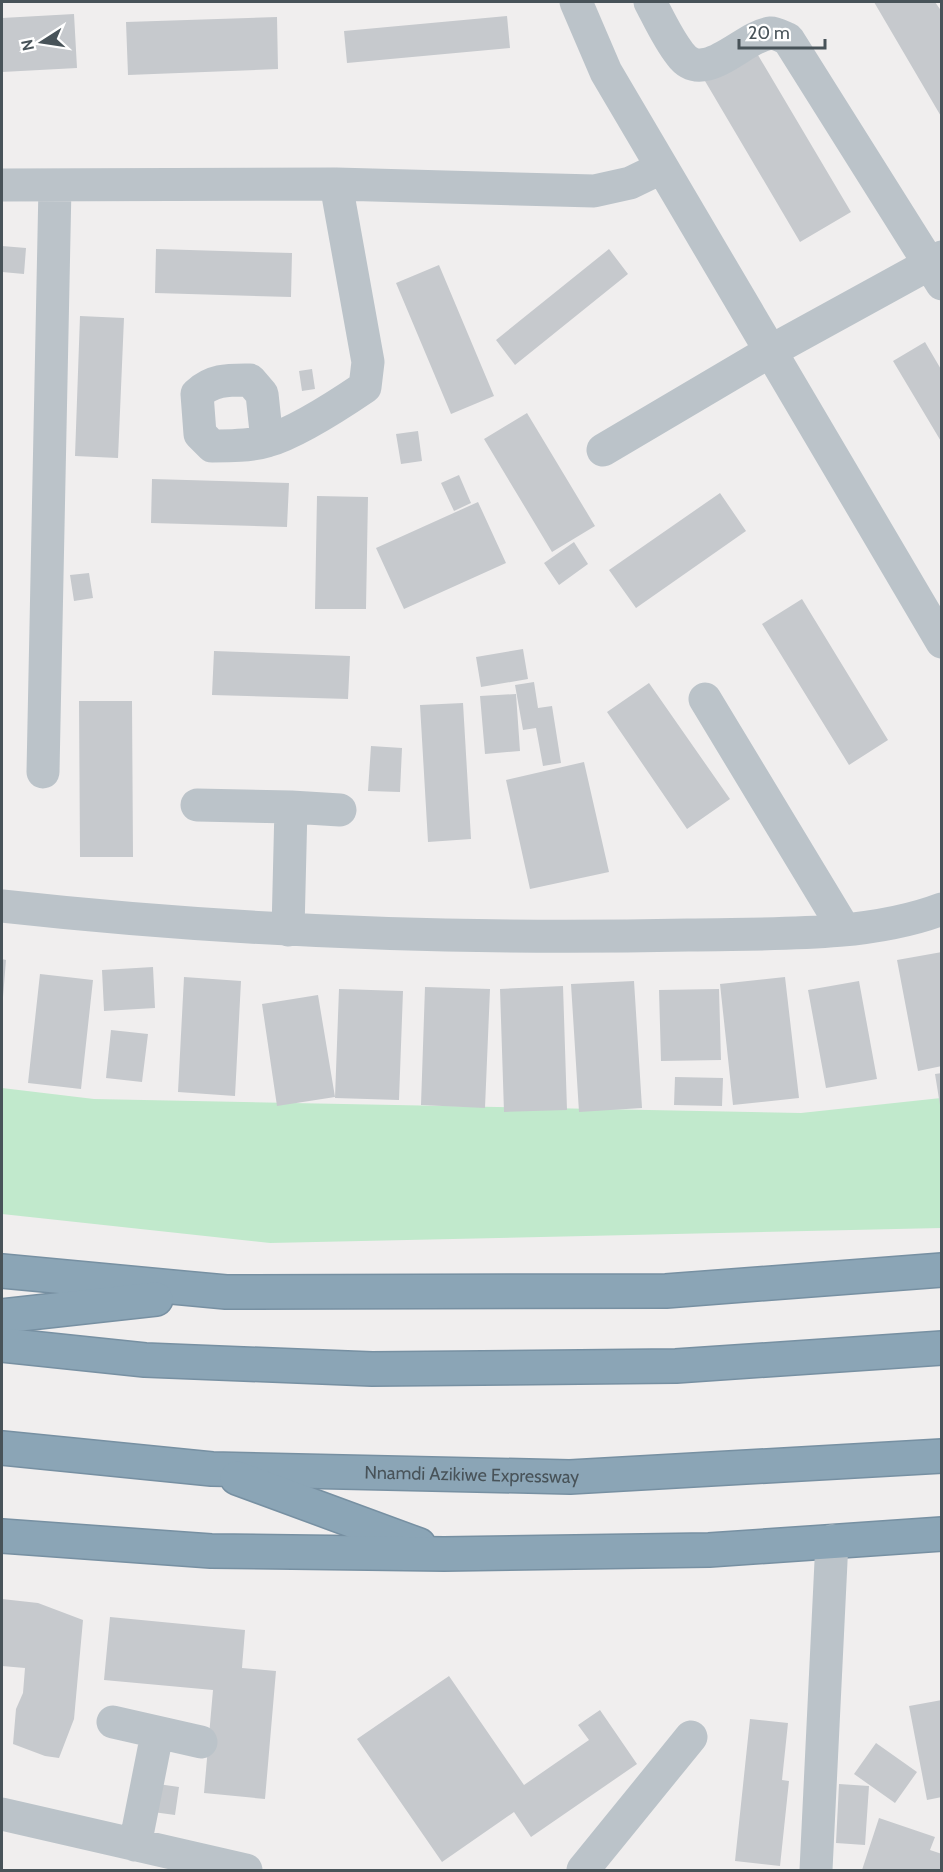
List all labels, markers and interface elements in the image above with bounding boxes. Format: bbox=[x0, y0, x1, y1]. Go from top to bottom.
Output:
north arrow bbox=[12, 12, 72, 72]
scale bar bbox=[739, 12, 824, 50]
text: 20 m bbox=[748, 22, 790, 44]
text: N bbox=[17, 38, 38, 53]
street label: Nnamdi Azikiwe Expressway bbox=[364, 1461, 580, 1488]

